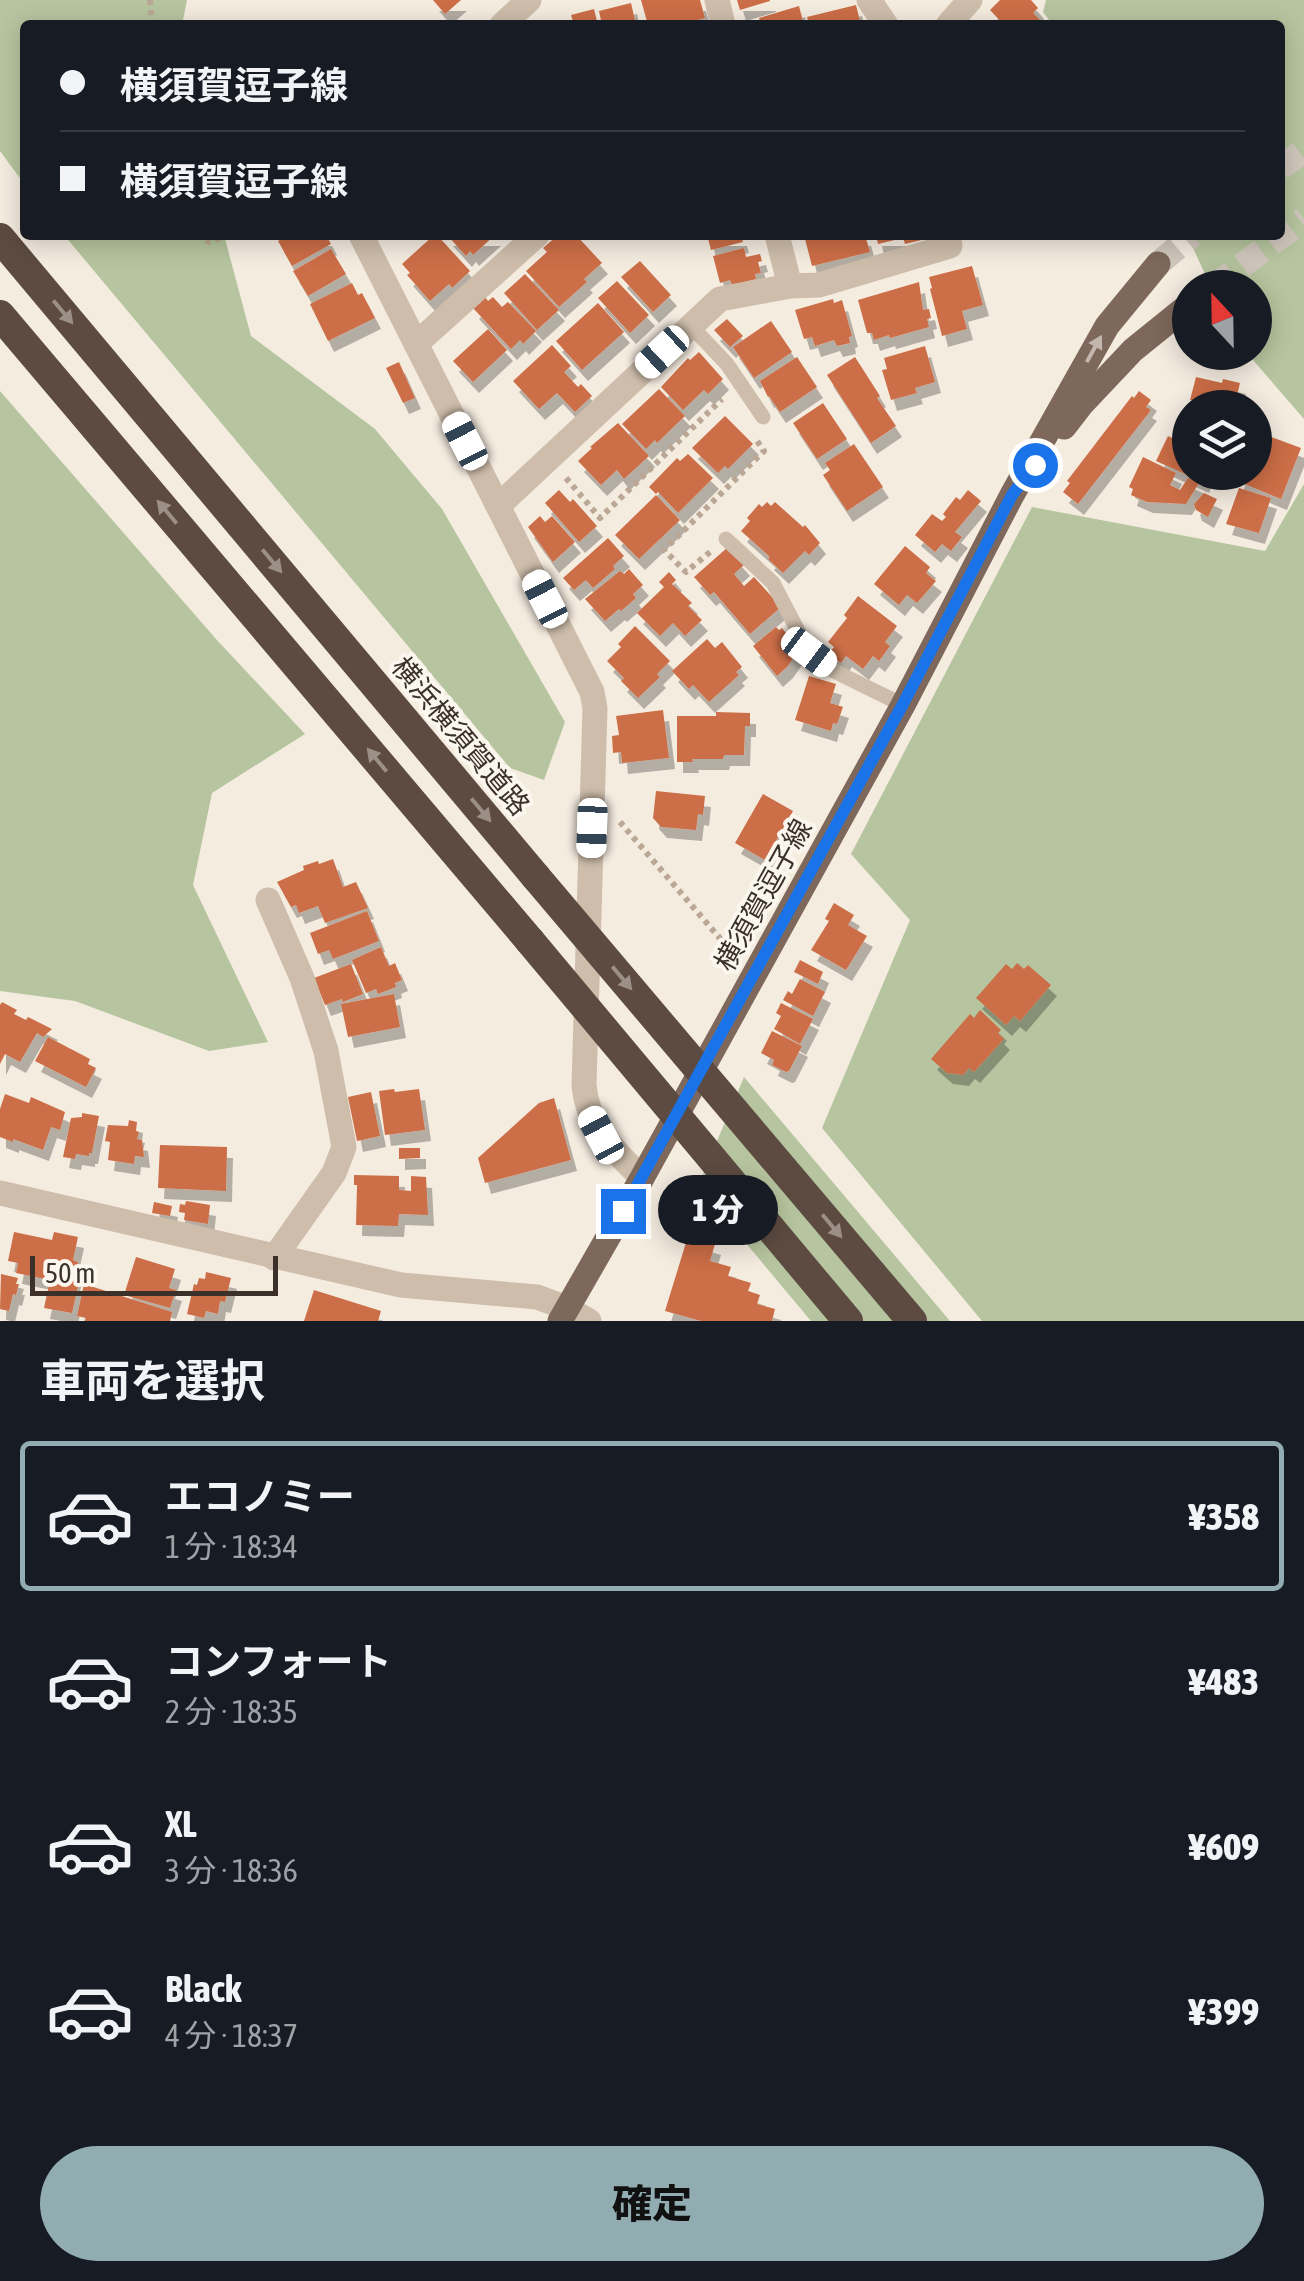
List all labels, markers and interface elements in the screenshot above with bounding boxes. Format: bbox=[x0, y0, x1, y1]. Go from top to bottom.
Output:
text: 横須賀逗子線 bbox=[120, 64, 348, 107]
text: 横須賀逗子線 bbox=[120, 160, 348, 203]
north arrow bbox=[1172, 270, 1272, 370]
map controls bbox=[1172, 270, 1272, 490]
one-way arrow bbox=[52, 299, 74, 324]
car bbox=[630, 321, 694, 383]
one-way arrow bbox=[1086, 334, 1103, 363]
button: layers bbox=[1172, 390, 1272, 490]
car bbox=[438, 407, 492, 475]
route start bbox=[1013, 443, 1058, 488]
one-way arrow bbox=[156, 499, 178, 524]
one-way arrow bbox=[261, 548, 283, 573]
car bbox=[518, 565, 572, 633]
car bbox=[776, 622, 842, 682]
street label: 横浜横須賀道路 bbox=[386, 651, 536, 821]
one-way arrow bbox=[367, 747, 388, 772]
car bbox=[576, 797, 608, 859]
one-way arrow bbox=[469, 798, 491, 823]
street label: 横須賀逗子線 bbox=[708, 814, 818, 976]
one-way arrow bbox=[611, 966, 632, 991]
car bbox=[574, 1101, 628, 1169]
callout: 1 分 bbox=[658, 1176, 778, 1246]
route end bbox=[601, 1189, 646, 1234]
text: 1 分 bbox=[692, 1191, 744, 1228]
one-way arrow bbox=[821, 1214, 842, 1239]
scale bar bbox=[30, 1251, 278, 1296]
text: 50 m bbox=[45, 1257, 95, 1289]
text: 車両を選択 bbox=[40, 1355, 265, 1407]
icon: car bbox=[45, 1471, 135, 1561]
text: エコノミー bbox=[165, 1475, 355, 1518]
text: ¥358 bbox=[1189, 1495, 1259, 1538]
text: 1 分 · 18:34 bbox=[165, 1528, 298, 1565]
icon: car bbox=[45, 1636, 135, 1726]
text: コンフォート bbox=[165, 1640, 392, 1683]
text: ¥483 bbox=[1189, 1660, 1259, 1703]
text: 2 分 · 18:35 bbox=[165, 1693, 298, 1730]
icon: car bbox=[45, 1801, 135, 1891]
text: XL bbox=[165, 1802, 197, 1845]
text: ¥609 bbox=[1189, 1825, 1259, 1868]
text: 3 分 · 18:36 bbox=[165, 1852, 298, 1889]
icon: car bbox=[45, 1966, 135, 2056]
text: Black bbox=[165, 1967, 242, 2010]
text: ¥399 bbox=[1189, 1990, 1259, 2033]
text: 4 分 · 18:37 bbox=[165, 2017, 298, 2054]
button: 確定 bbox=[40, 2146, 1264, 2261]

